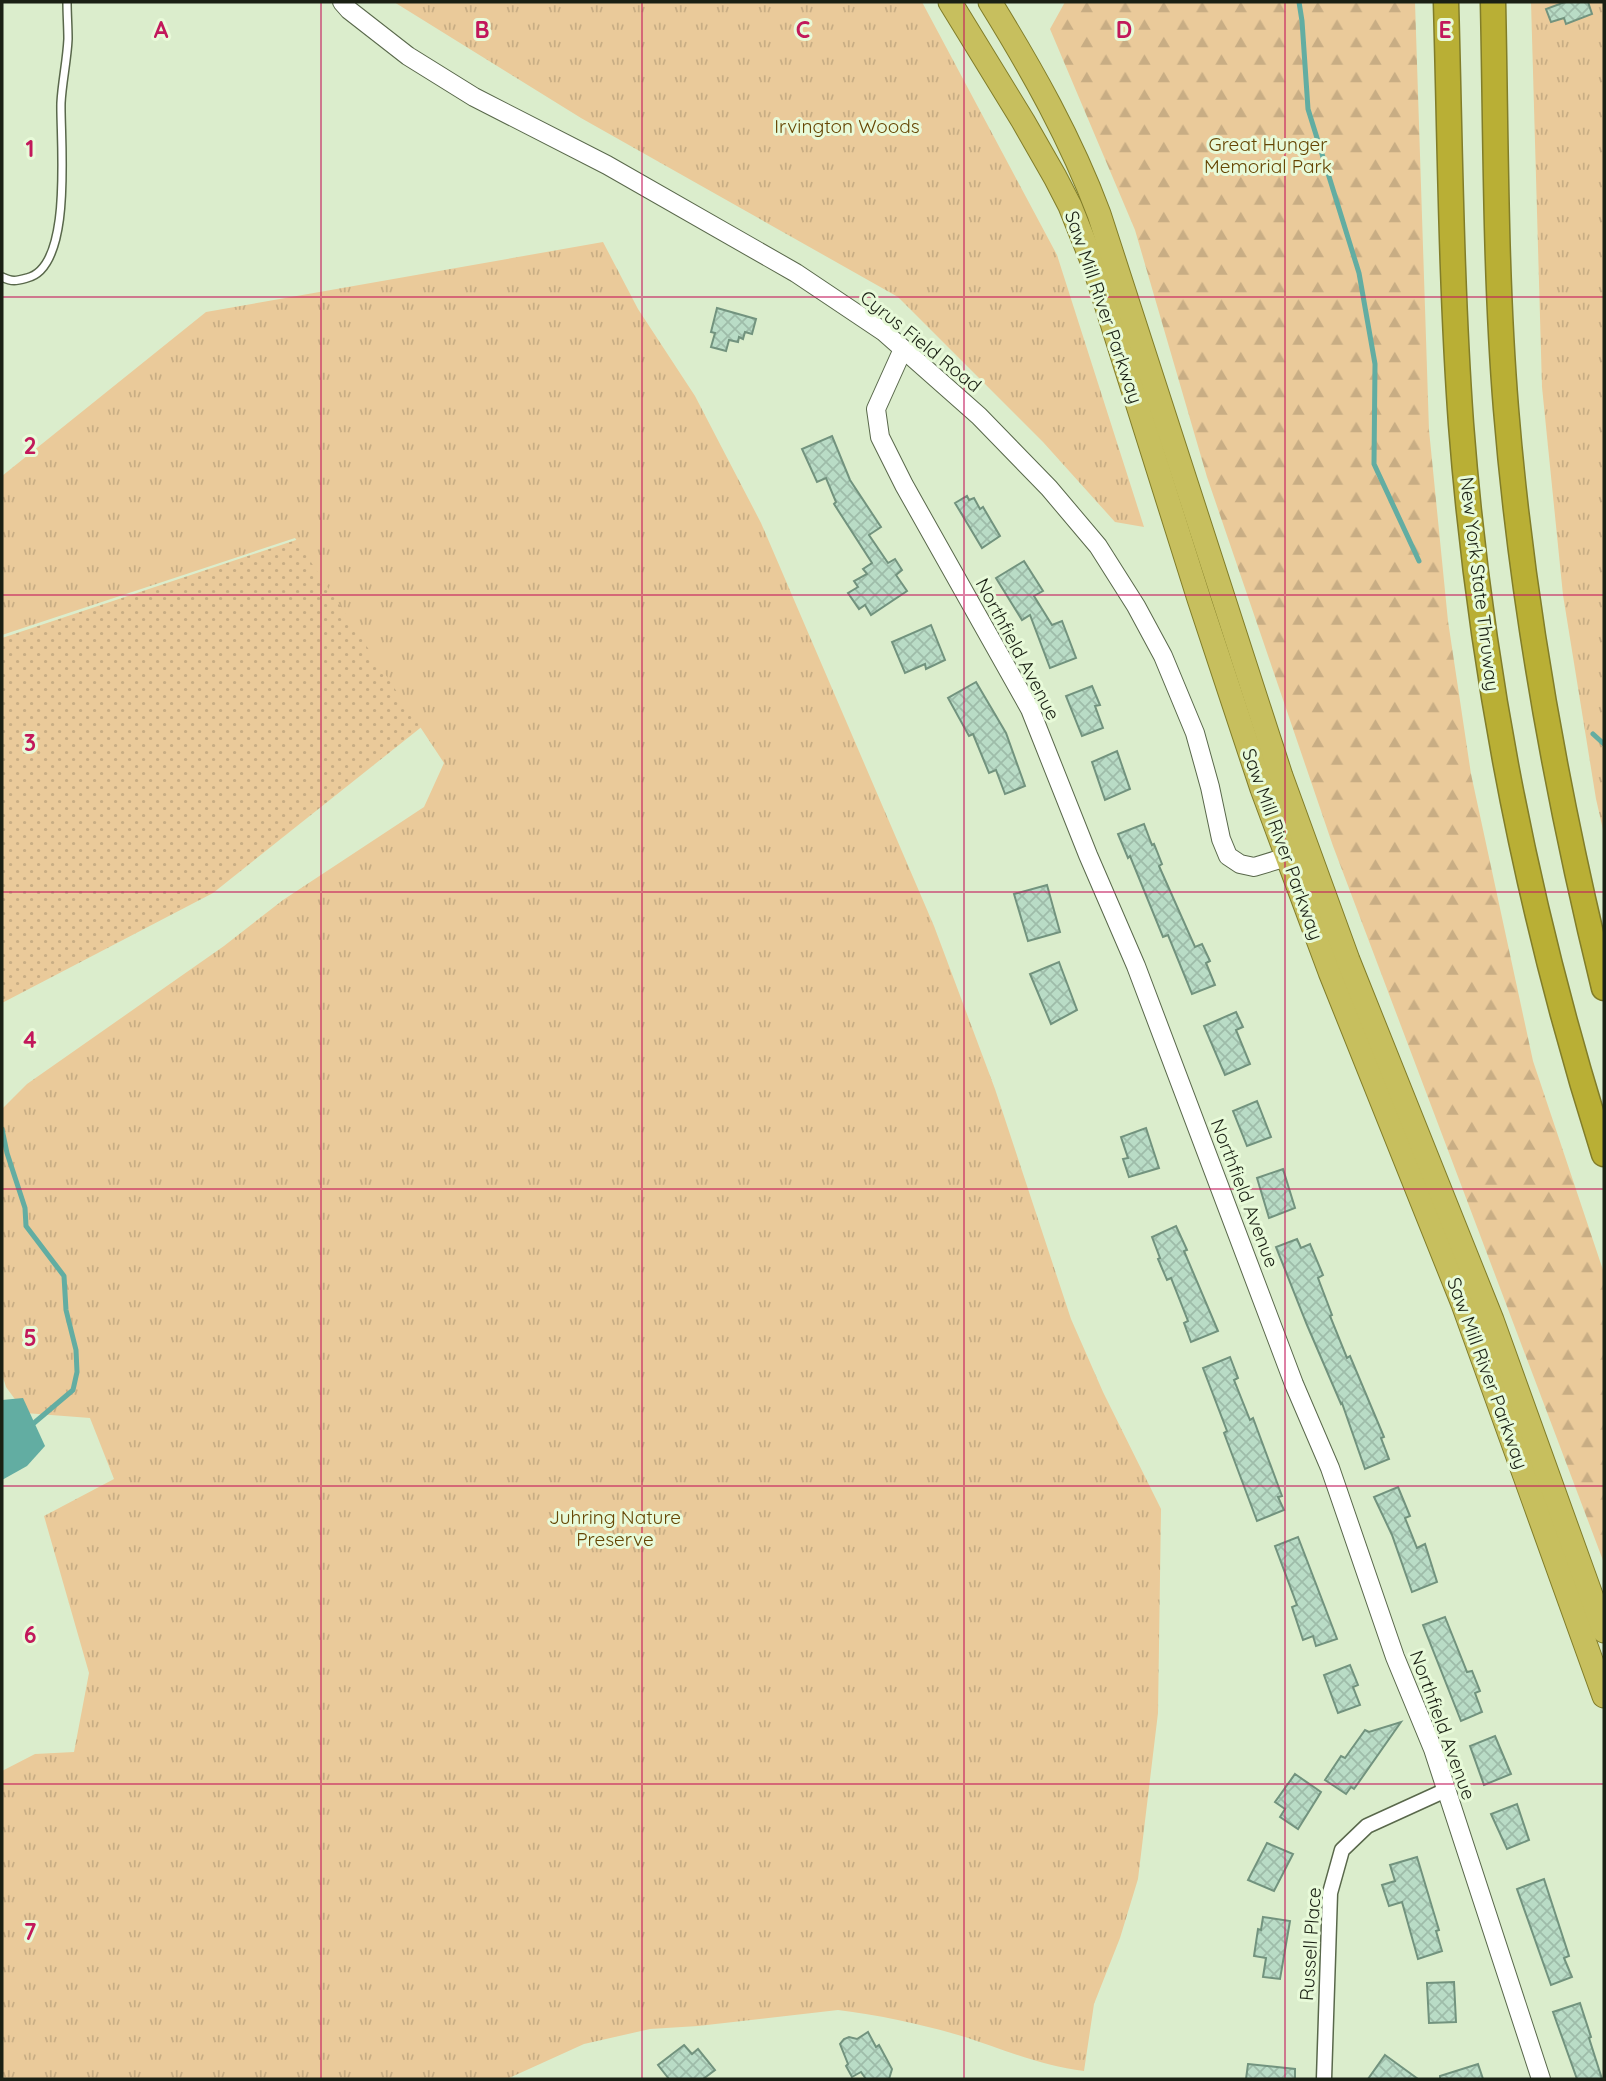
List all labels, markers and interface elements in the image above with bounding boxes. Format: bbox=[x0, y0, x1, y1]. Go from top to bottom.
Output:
text: A bbox=[154, 15, 169, 44]
text: B bbox=[474, 15, 490, 44]
text: C bbox=[796, 15, 810, 44]
text: D bbox=[1116, 15, 1132, 44]
text: E bbox=[1438, 15, 1452, 44]
park label: Irvington Woods bbox=[774, 114, 920, 138]
park label: Great Hunger Memorial Park bbox=[1204, 132, 1332, 178]
text: 1 bbox=[26, 134, 34, 163]
street label: Saw Mill River Parkway bbox=[1060, 208, 1148, 406]
street label: Cyrus Field Road bbox=[856, 285, 986, 397]
text: 2 bbox=[23, 431, 37, 460]
street label: New York State Thruway bbox=[1455, 475, 1505, 693]
street label: Northfield Avenue bbox=[970, 574, 1066, 724]
text: 3 bbox=[24, 728, 36, 757]
street label: Saw Mill River Parkway bbox=[1237, 745, 1329, 943]
text: 4 bbox=[23, 1025, 37, 1054]
street label: Northfield Avenue bbox=[1206, 1115, 1284, 1271]
street label: Saw Mill River Parkway bbox=[1442, 1274, 1534, 1472]
text: 5 bbox=[23, 1323, 37, 1352]
park label: Juhring Nature Preserve bbox=[549, 1505, 681, 1551]
text: 6 bbox=[24, 1620, 36, 1649]
street label: Northfield Avenue bbox=[1405, 1647, 1481, 1803]
street label: Russell Place bbox=[1294, 1886, 1326, 2002]
text: 7 bbox=[24, 1917, 37, 1946]

